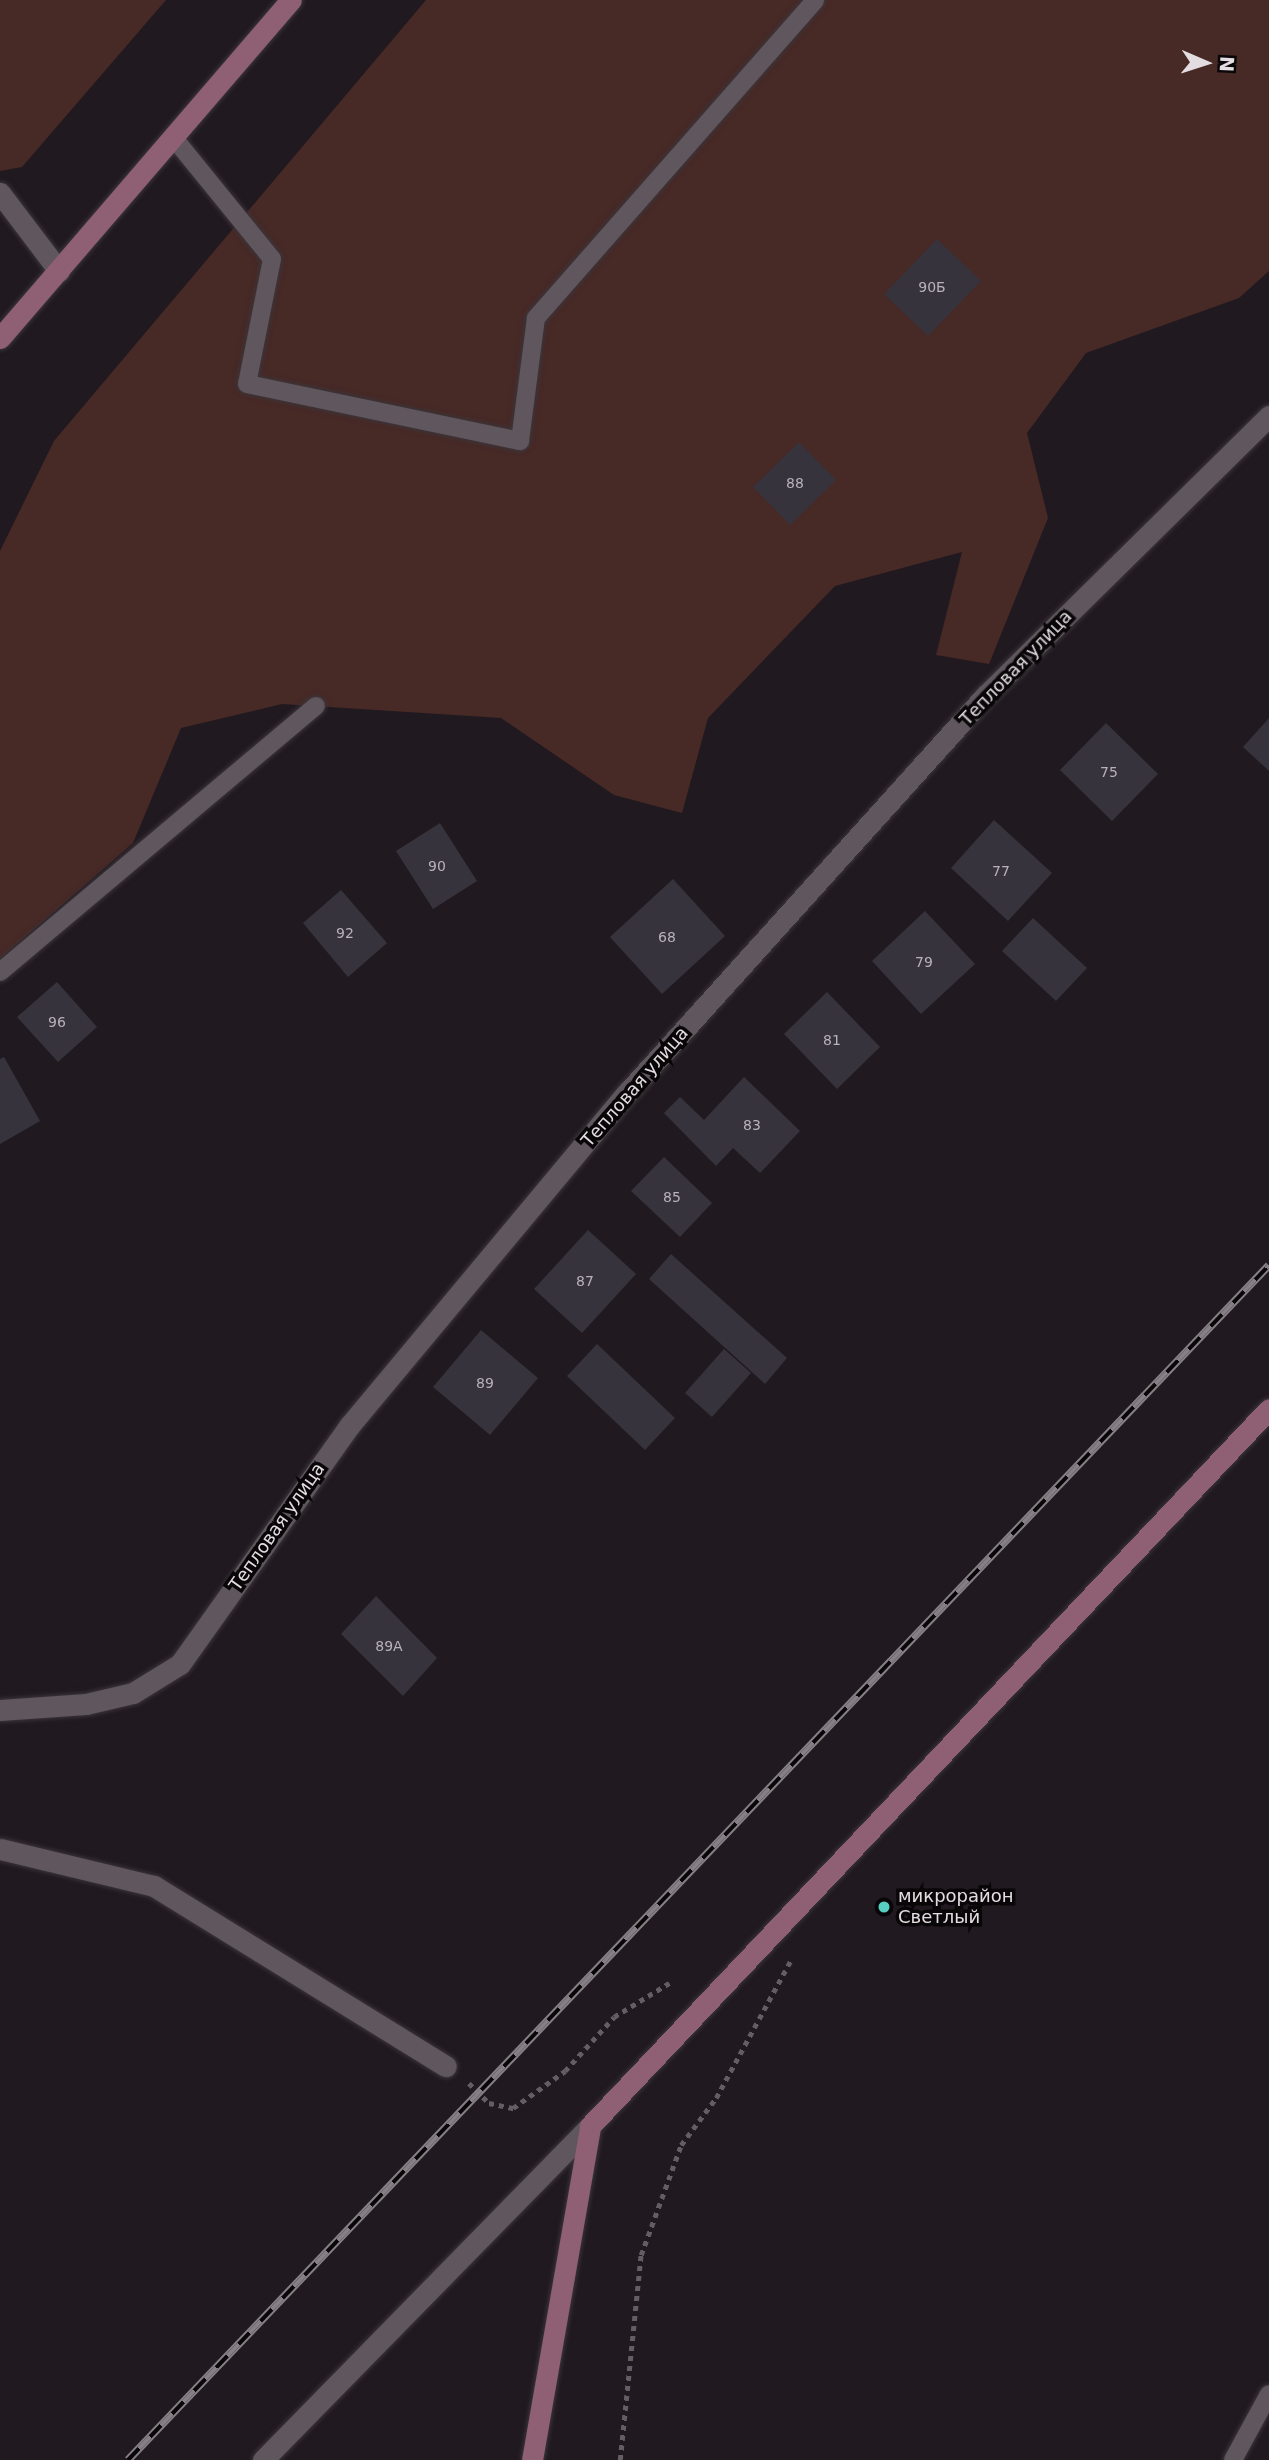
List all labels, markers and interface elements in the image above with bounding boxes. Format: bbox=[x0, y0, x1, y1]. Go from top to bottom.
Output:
north arrow bbox=[1171, 28, 1241, 98]
text: N bbox=[1216, 56, 1238, 73]
house number: 90Б bbox=[918, 279, 946, 295]
house number: 88 bbox=[786, 475, 804, 491]
street label: Тепловая улица bbox=[956, 606, 1076, 730]
house number: 75 bbox=[1100, 764, 1118, 780]
house number: 90 bbox=[428, 858, 446, 874]
house number: 77 bbox=[992, 863, 1010, 879]
house number: 92 bbox=[336, 925, 354, 941]
house number: 68 bbox=[658, 929, 676, 945]
house number: 79 bbox=[915, 954, 933, 970]
house number: 96 bbox=[48, 1014, 66, 1030]
street label: Тепловая улица bbox=[577, 1023, 693, 1151]
house number: 81 bbox=[823, 1032, 841, 1048]
house number: 83 bbox=[743, 1117, 761, 1133]
house number: 85 bbox=[663, 1189, 681, 1205]
house number: 87 bbox=[576, 1273, 594, 1289]
house number: 89 bbox=[476, 1375, 494, 1391]
street label: Тепловая улица bbox=[225, 1459, 329, 1595]
house number: 89А bbox=[375, 1638, 403, 1654]
place label: микрорайон Светлый bbox=[898, 1886, 1014, 1928]
marker: микрорайон Светлый bbox=[876, 1899, 892, 1915]

